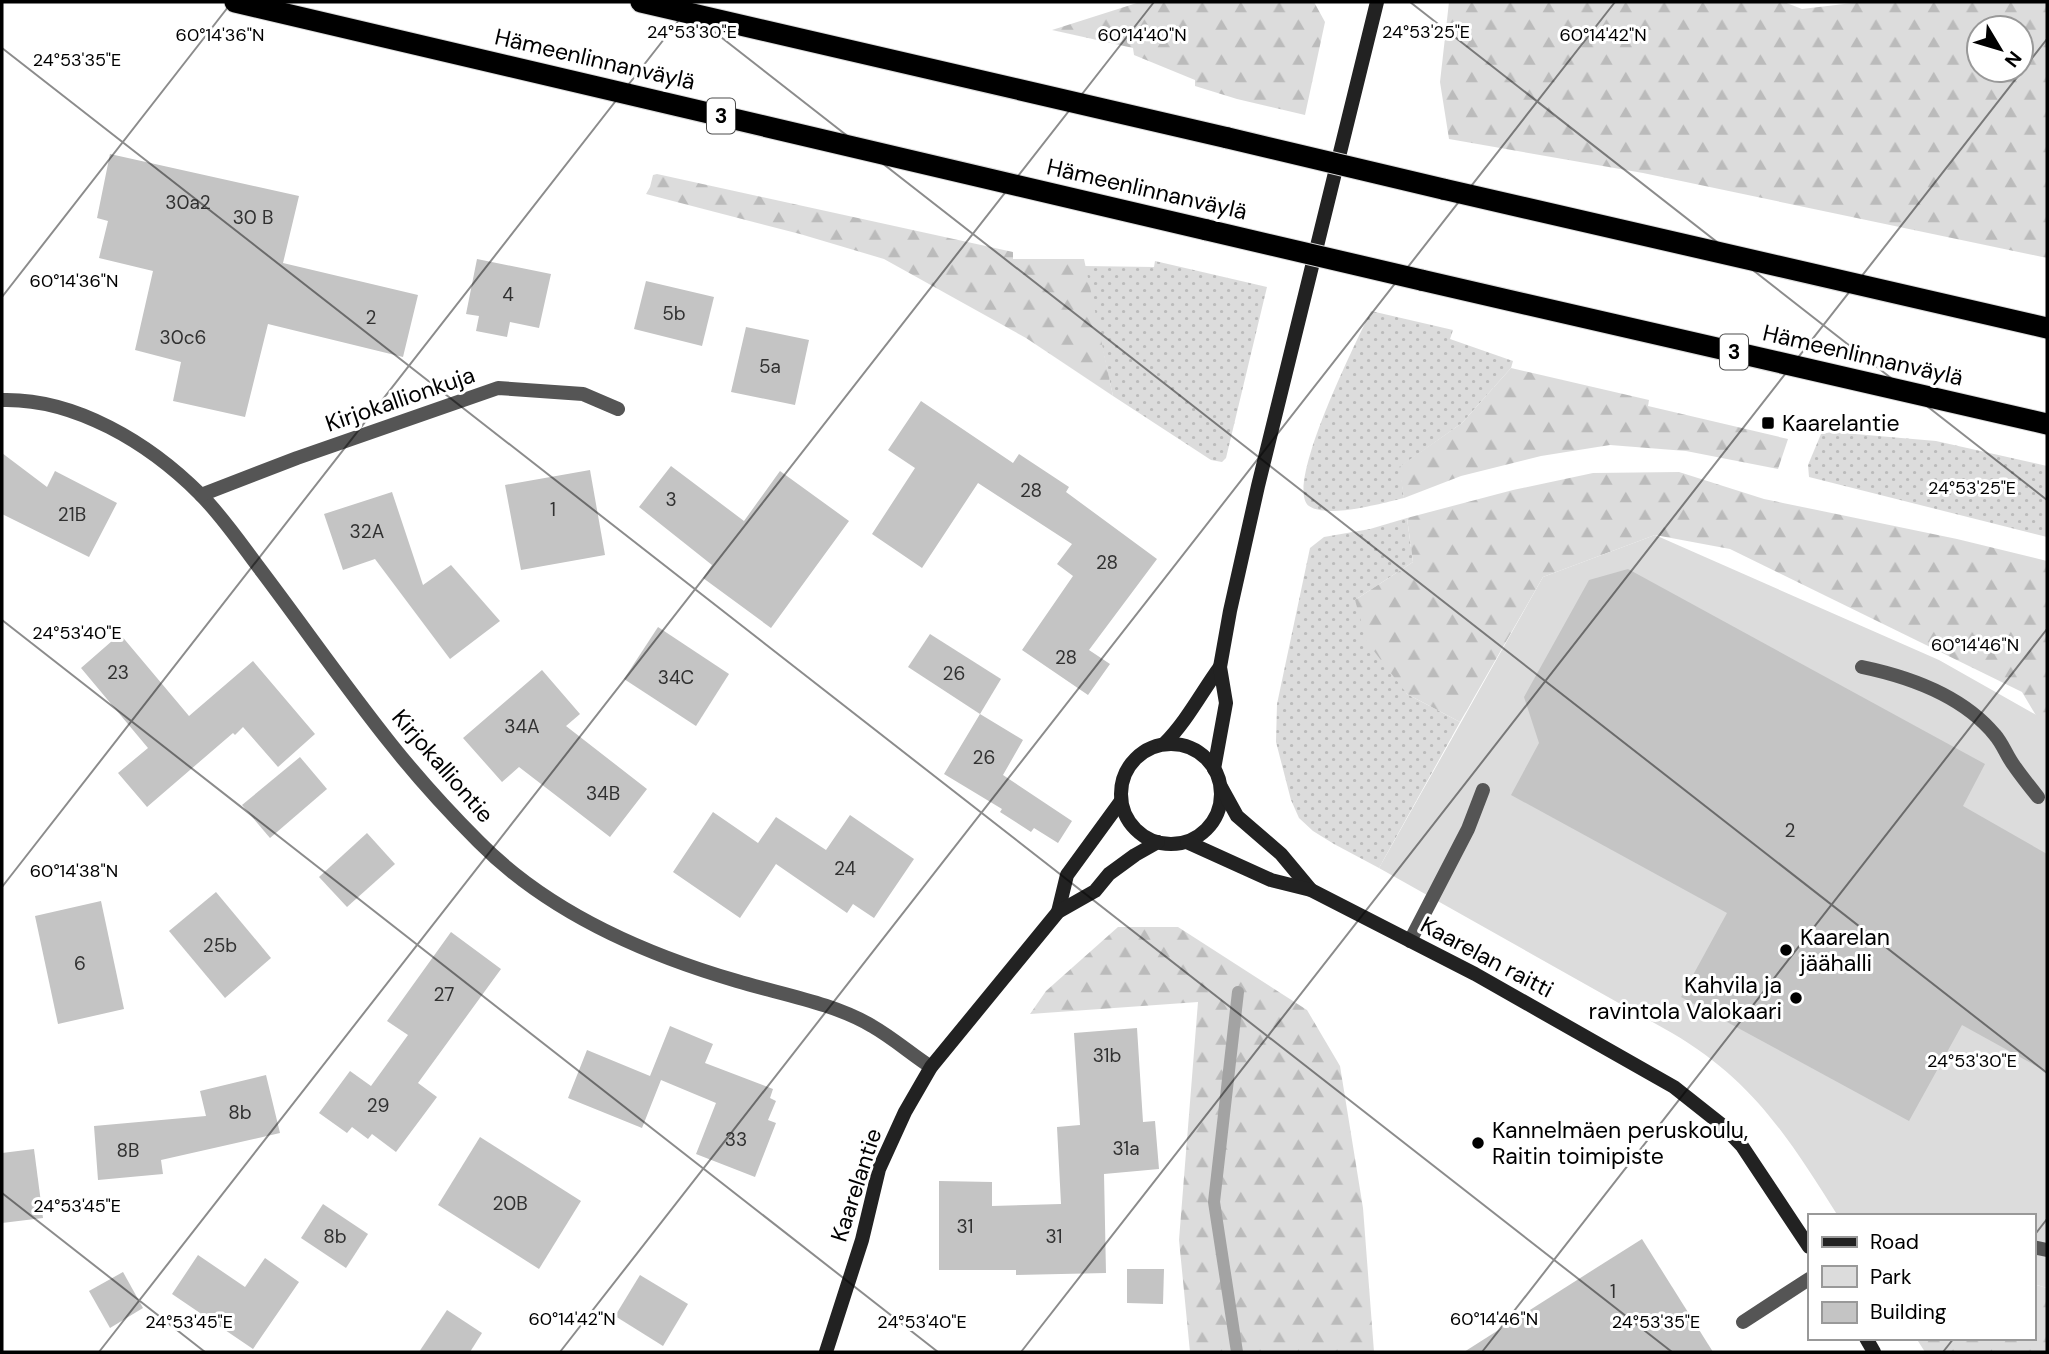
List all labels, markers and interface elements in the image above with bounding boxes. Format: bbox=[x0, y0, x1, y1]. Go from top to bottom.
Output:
north arrow bbox=[1965, 14, 2035, 84]
text: 24°53'30"E bbox=[647, 20, 737, 44]
text: 24°53'25"E bbox=[1382, 20, 1470, 44]
street label: Hämeenlinnanväylä bbox=[492, 21, 698, 97]
text: 60°14'36"N bbox=[176, 23, 264, 47]
text: 60°14'40"N bbox=[1097, 23, 1187, 47]
text: 60°14'42"N bbox=[1559, 23, 1647, 47]
text: N bbox=[1999, 46, 2027, 72]
text: 24°53'35"E bbox=[33, 48, 121, 72]
road number: 3 bbox=[707, 99, 735, 134]
street label: Hämeenlinnanväylä bbox=[1044, 151, 1250, 227]
house number: 30a2 bbox=[165, 190, 211, 215]
house number: 30 B bbox=[233, 205, 273, 230]
text: 60°14'36"N bbox=[30, 269, 118, 293]
house number: 4 bbox=[502, 282, 514, 307]
house number: 5b bbox=[662, 301, 686, 326]
house number: 2 bbox=[366, 305, 377, 330]
street label: Hämeenlinnanväylä bbox=[1760, 317, 1966, 393]
house number: 30c6 bbox=[159, 325, 207, 350]
road number: 3 bbox=[1720, 334, 1748, 370]
house number: 5a bbox=[759, 354, 781, 379]
street label: Kirjokallionkuja bbox=[321, 359, 479, 439]
place label: Kaarelantie bbox=[1782, 408, 1900, 438]
marker: Kaarelantie bbox=[1760, 415, 1776, 431]
text: 24°53'25"E bbox=[1928, 476, 2016, 500]
house number: 28 bbox=[1020, 478, 1042, 503]
house number: 3 bbox=[665, 487, 677, 512]
house number: 1 bbox=[550, 497, 556, 522]
house number: 21B bbox=[58, 502, 86, 527]
house number: 32A bbox=[350, 519, 385, 544]
house number: 28 bbox=[1096, 550, 1118, 575]
text: 24°53'40"E bbox=[32, 621, 122, 645]
text: 60°14'46"N bbox=[1931, 633, 2019, 657]
house number: 28 bbox=[1055, 645, 1077, 670]
house number: 23 bbox=[107, 660, 129, 685]
house number: 26 bbox=[943, 661, 965, 686]
house number: 34C bbox=[658, 665, 694, 690]
street label: Kirjokalliontie bbox=[385, 703, 501, 829]
house number: 34A bbox=[504, 714, 540, 739]
house number: 26 bbox=[973, 745, 995, 770]
house number: 34B bbox=[586, 781, 620, 806]
house number: 2 bbox=[1785, 818, 1796, 843]
house number: 24 bbox=[834, 856, 856, 881]
text: 60°14'38"N bbox=[30, 859, 118, 883]
street label: Kaarelan raitti bbox=[1415, 909, 1559, 1005]
place label: Kaarelan jäähalli bbox=[1799, 922, 1890, 978]
house number: 25b bbox=[203, 933, 237, 958]
marker: Kaarelan jäähalli bbox=[1778, 942, 1794, 958]
house number: 6 bbox=[74, 951, 86, 976]
place label: Kahvila ja ravintola Valokaari bbox=[1589, 970, 1782, 1026]
house number: 27 bbox=[434, 982, 454, 1007]
marker: Kahvila ja ravintola Valokaari bbox=[1788, 990, 1804, 1006]
house number: 31b bbox=[1093, 1043, 1121, 1068]
text: 24°53'30"E bbox=[1927, 1049, 2017, 1073]
house number: 29 bbox=[367, 1093, 389, 1118]
house number: 8b bbox=[228, 1100, 252, 1125]
place label: Kannelmäen peruskoulu, Raitin toimipiste bbox=[1492, 1115, 1748, 1171]
street label: Kaarelantie bbox=[824, 1124, 888, 1246]
house number: 33 bbox=[725, 1127, 747, 1152]
marker: Kannelmäen peruskoulu, Raitin toimipiste bbox=[1470, 1135, 1486, 1151]
house number: 31a bbox=[1112, 1136, 1140, 1161]
house number: 8B bbox=[116, 1138, 140, 1163]
house number: 20B bbox=[492, 1191, 528, 1216]
text: 24°53'45"E bbox=[33, 1194, 121, 1218]
house number: 31 bbox=[957, 1214, 973, 1239]
legend bbox=[1808, 1214, 2035, 1340]
house number: 8b bbox=[323, 1224, 347, 1249]
house number: 31 bbox=[1046, 1224, 1062, 1249]
text: Road bbox=[1870, 1228, 1919, 1256]
text: Park bbox=[1870, 1263, 1912, 1291]
house number: 1 bbox=[1610, 1279, 1616, 1304]
text: Building bbox=[1870, 1298, 1947, 1326]
text: 60°14'42"N bbox=[528, 1307, 616, 1331]
text: 60°14'46"N bbox=[1450, 1307, 1538, 1331]
text: 24°53'45"E bbox=[145, 1310, 233, 1334]
text: 24°53'40"E bbox=[877, 1310, 967, 1334]
text: 24°53'35"E bbox=[1612, 1310, 1700, 1334]

